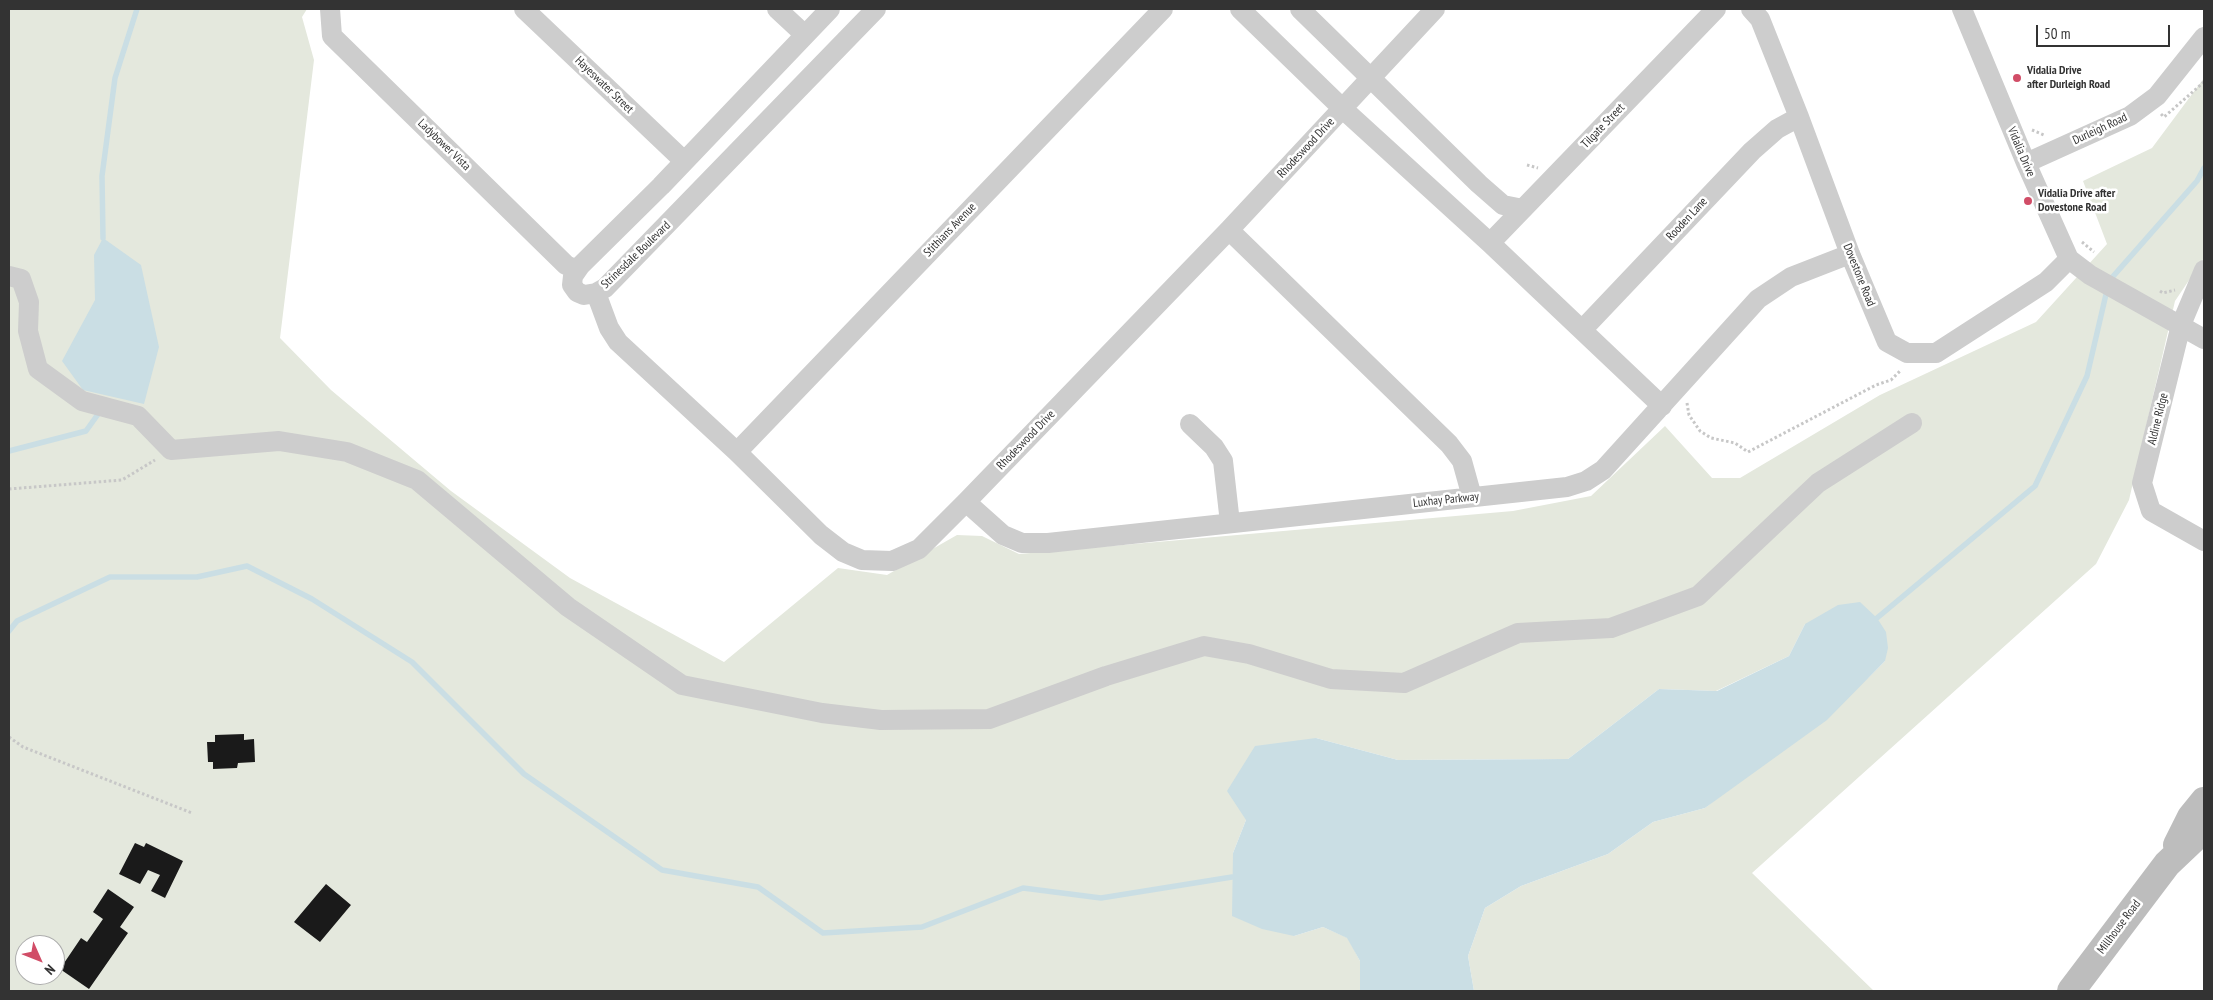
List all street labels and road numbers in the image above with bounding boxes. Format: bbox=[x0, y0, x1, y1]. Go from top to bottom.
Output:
street label: Hayeswater Street bbox=[572, 54, 636, 116]
street label: Tilgate Street bbox=[1578, 101, 1628, 151]
street label: Durleigh Road bbox=[2070, 110, 2130, 148]
street label: Rhodeswood Drive bbox=[1274, 115, 1338, 181]
street label: Ladybower Vista bbox=[415, 116, 473, 174]
street label: Vidalia Drive bbox=[2004, 125, 2038, 179]
street label: Rooden Lane bbox=[1664, 195, 1710, 243]
street label: Stithians Avenue bbox=[921, 200, 979, 260]
street label: Strinesdale Boulevard bbox=[598, 218, 674, 292]
street label: Dovestone Road bbox=[1840, 241, 1878, 309]
street label: Aldine Ridge bbox=[2145, 392, 2171, 446]
street label: Rhodeswood Drive bbox=[994, 407, 1058, 473]
street label: Luxhay Parkway bbox=[1412, 489, 1480, 511]
street label: Millhouse Road bbox=[2094, 897, 2144, 957]

